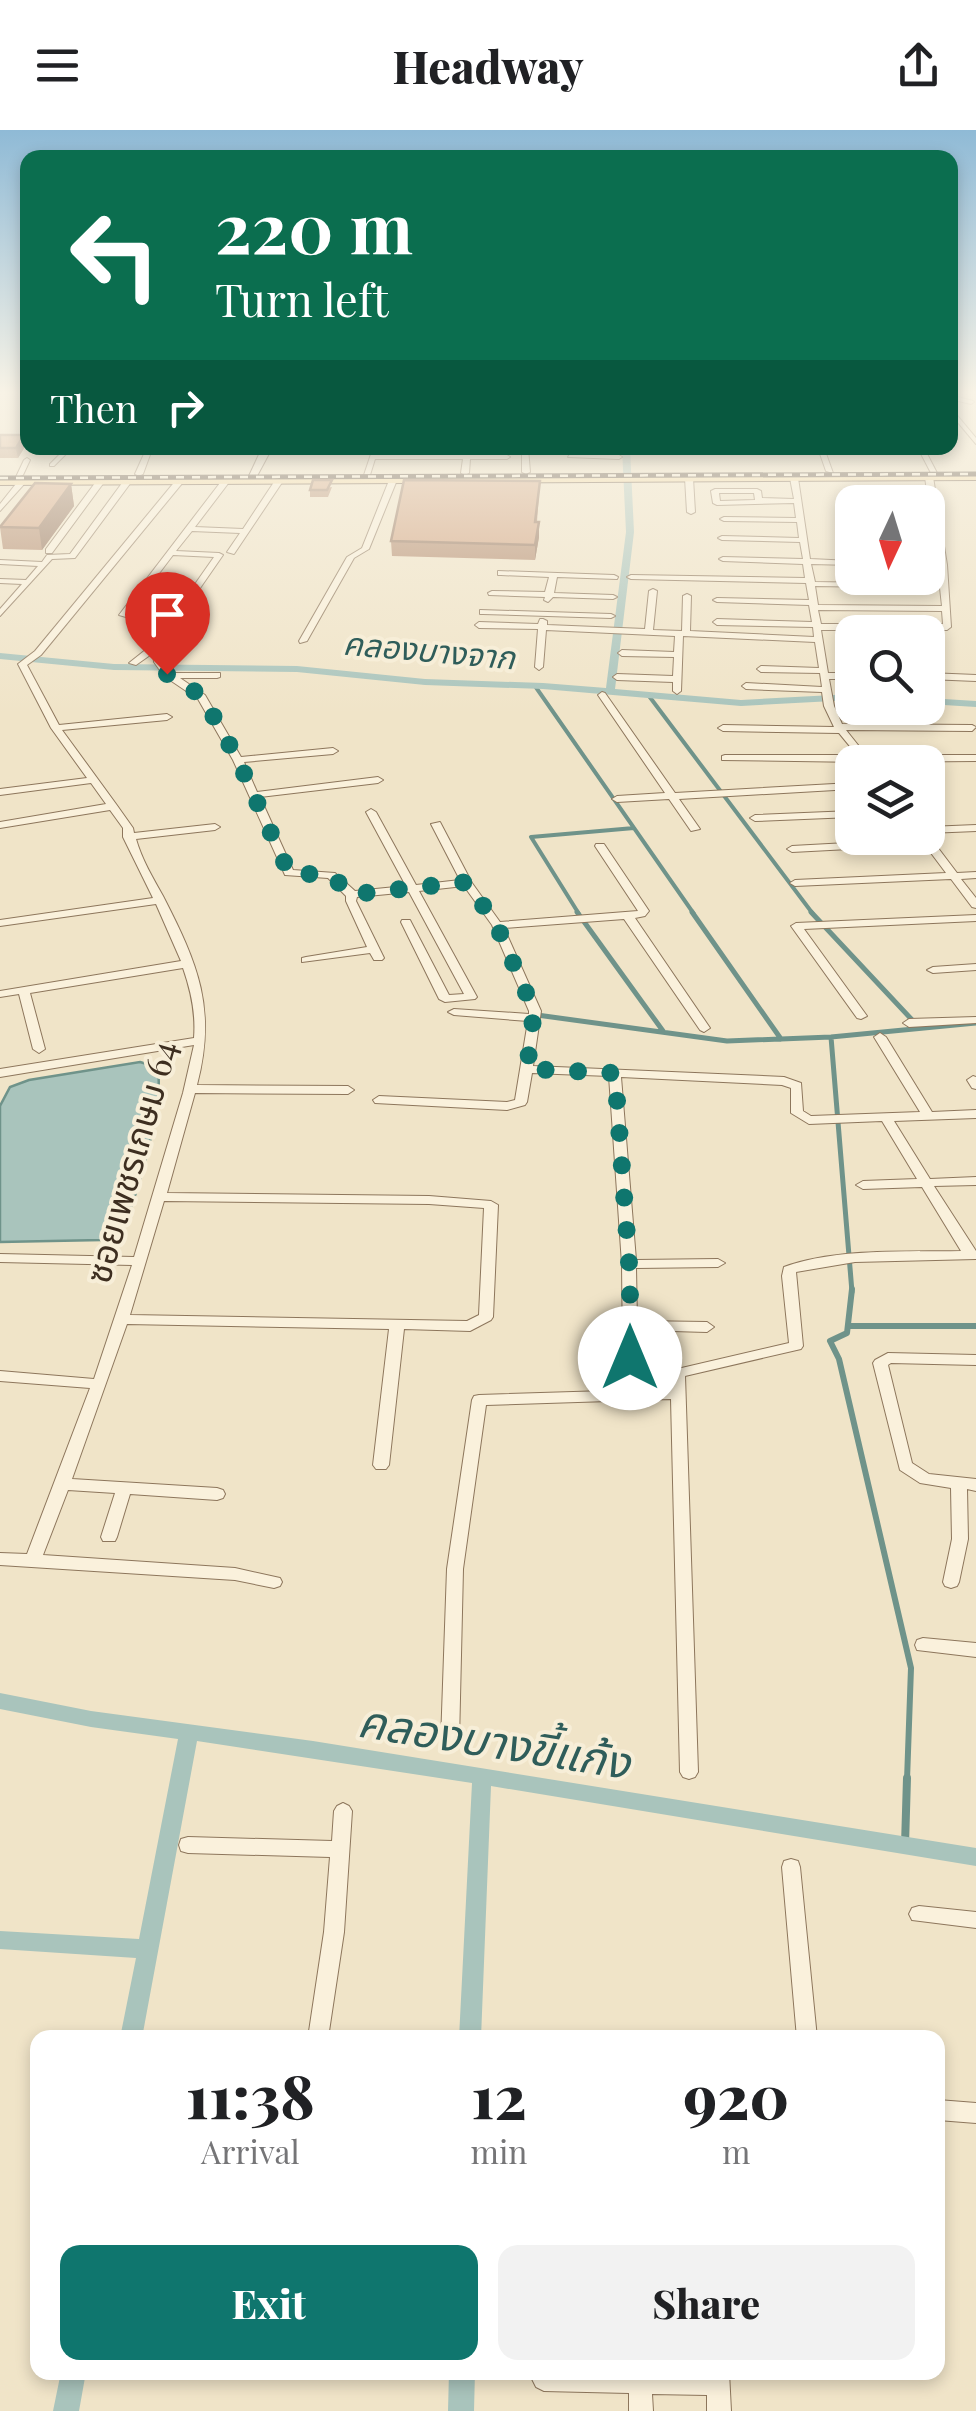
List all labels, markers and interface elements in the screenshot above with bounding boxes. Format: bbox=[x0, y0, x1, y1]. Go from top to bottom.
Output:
text: Headway bbox=[393, 35, 583, 95]
icon: menu bbox=[30, 38, 85, 93]
icon: share bbox=[891, 38, 946, 93]
text: 220 m bbox=[215, 178, 413, 272]
icon: left bbox=[50, 190, 180, 320]
text: Turn left bbox=[215, 268, 389, 328]
icon: right bbox=[158, 380, 213, 435]
text: Then bbox=[50, 382, 138, 433]
north arrow bbox=[835, 485, 945, 595]
map controls bbox=[835, 485, 945, 855]
pin bbox=[125, 572, 210, 675]
icon: arrive bbox=[140, 587, 195, 642]
button: search bbox=[835, 615, 945, 725]
water label: คลองบางจาก bbox=[342, 620, 519, 678]
button: layers bbox=[835, 745, 945, 855]
street label: ซอยเพชรเกษม 64 bbox=[73, 1035, 187, 1288]
position arrow bbox=[578, 1306, 682, 1410]
water label: คลองบางขี้แก้ง bbox=[354, 1688, 636, 1790]
text: 11:38 bbox=[186, 2054, 315, 2134]
text: 12 bbox=[471, 2054, 527, 2134]
text: 920 bbox=[683, 2054, 789, 2134]
text: Arrival bbox=[201, 2129, 300, 2172]
text: min bbox=[471, 2129, 527, 2172]
text: m bbox=[722, 2129, 750, 2172]
button: Exit bbox=[60, 2245, 478, 2360]
button: Share bbox=[498, 2245, 915, 2360]

